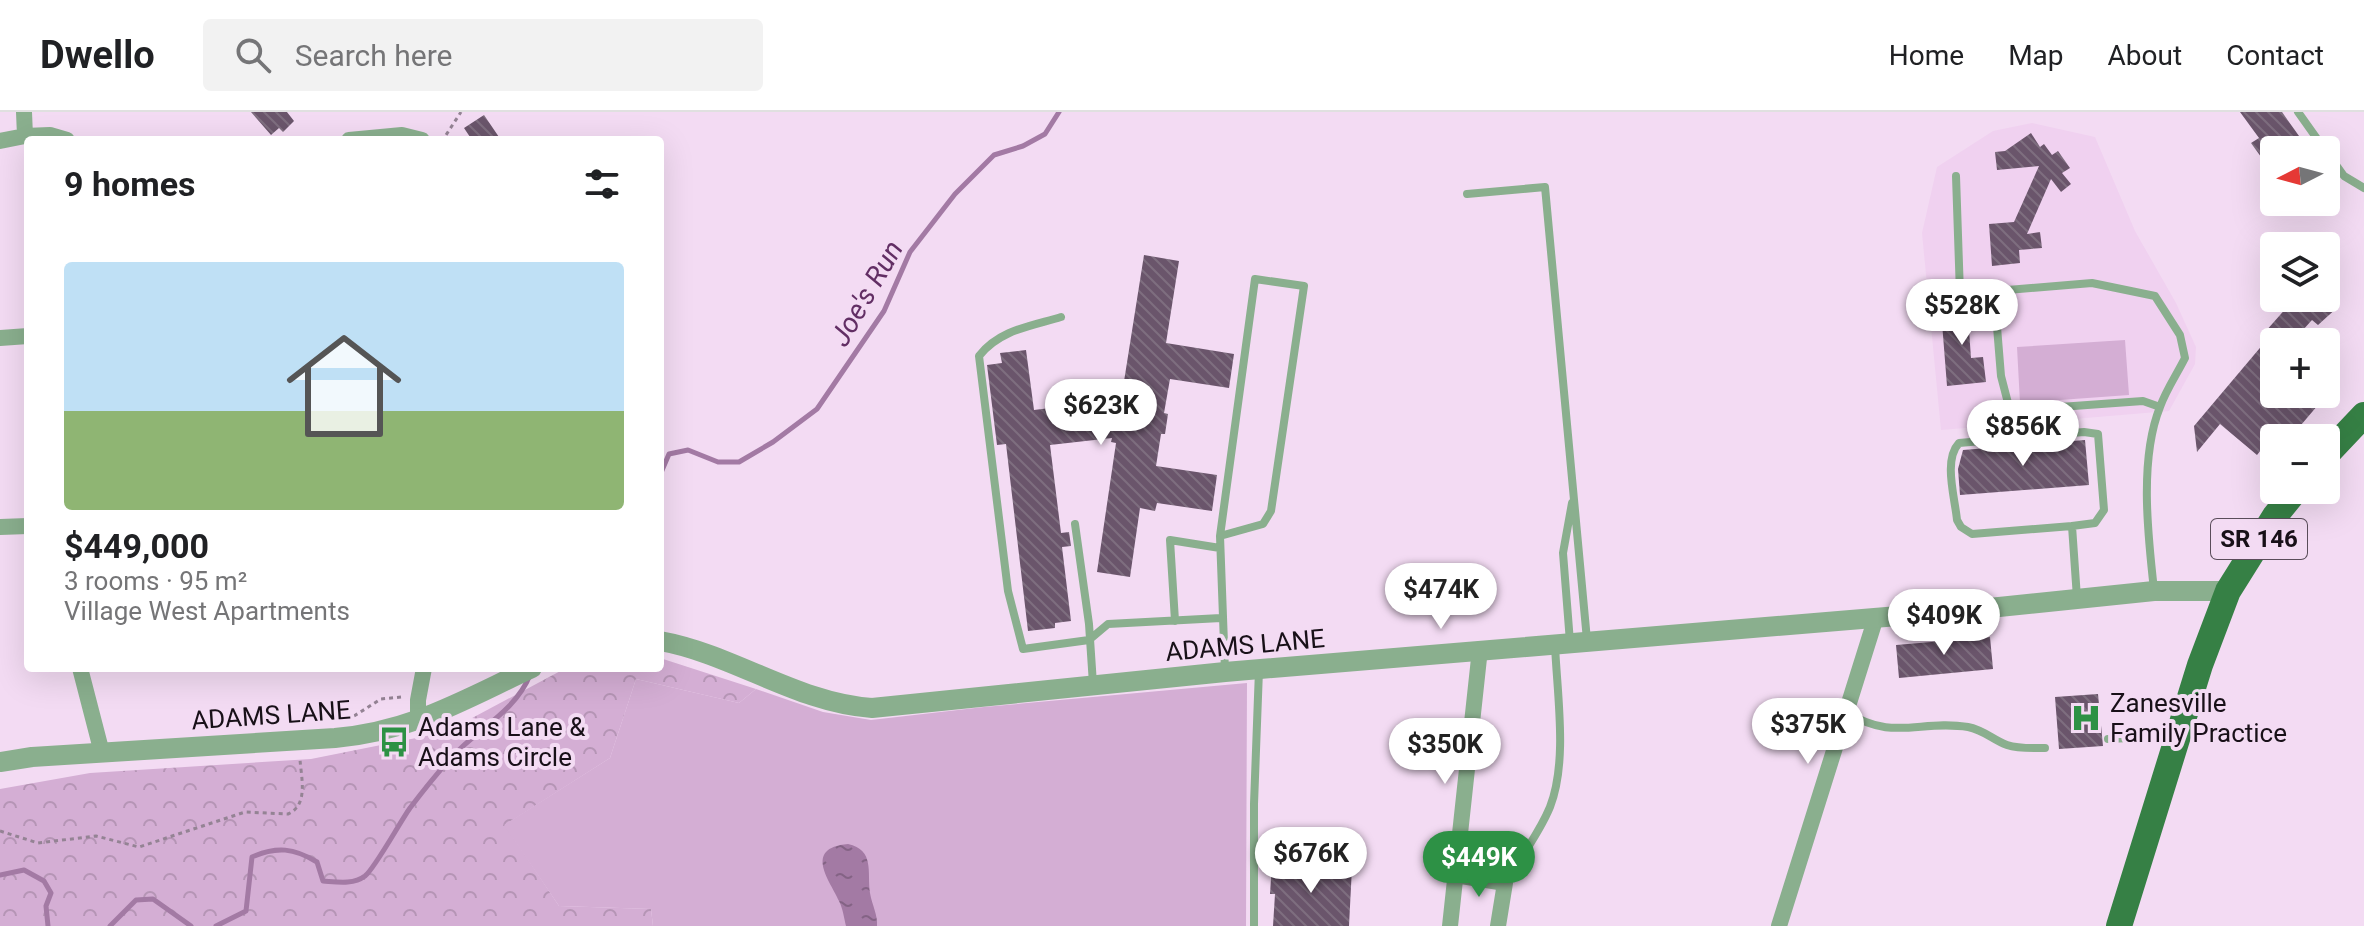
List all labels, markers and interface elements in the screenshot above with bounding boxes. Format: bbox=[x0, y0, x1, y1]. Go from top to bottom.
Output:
search box bbox=[203, 19, 763, 91]
text: Dwello bbox=[40, 33, 155, 77]
icon: search bbox=[231, 33, 275, 77]
text: Search here bbox=[295, 38, 453, 73]
text: Home bbox=[1889, 39, 1964, 72]
text: Map bbox=[2008, 39, 2064, 72]
text: About bbox=[2108, 39, 2182, 72]
text: Contact bbox=[2226, 39, 2324, 72]
north arrow bbox=[2260, 136, 2340, 216]
map controls bbox=[2260, 136, 2340, 504]
icon: filters bbox=[580, 162, 624, 206]
text: 9 homes bbox=[64, 164, 195, 204]
button: layers bbox=[2260, 232, 2340, 312]
water label: Joe's Run bbox=[823, 235, 910, 352]
pin: $528K bbox=[1906, 279, 2018, 347]
text: $528K bbox=[1924, 290, 2000, 320]
icon: home bbox=[272, 314, 416, 458]
button: + bbox=[2260, 328, 2340, 408]
pin: $623K bbox=[1045, 379, 1157, 447]
text: $623K bbox=[1063, 390, 1139, 420]
pin: $856K bbox=[1967, 400, 2079, 468]
text: $856K bbox=[1985, 411, 2061, 441]
button: − bbox=[2260, 424, 2340, 504]
road number: SR 146 bbox=[2211, 519, 2307, 559]
text: $449,000 bbox=[64, 526, 209, 566]
pin: $474K bbox=[1385, 563, 1497, 631]
text: 3 rooms · 95 m² bbox=[64, 566, 247, 596]
text: $474K bbox=[1403, 574, 1479, 604]
pin: $409K bbox=[1888, 589, 2000, 657]
text: Village West Apartments bbox=[64, 596, 350, 626]
text: $409K bbox=[1906, 600, 1982, 630]
street label: ADAMS LANE bbox=[1164, 623, 1326, 667]
place label: Zanesville Family Practice bbox=[2110, 688, 2287, 748]
street label: ADAMS LANE bbox=[190, 694, 352, 736]
pin: $375K bbox=[1752, 698, 1864, 766]
hospital icon: Zanesville Family Practice bbox=[2069, 701, 2103, 735]
text: $375K bbox=[1770, 709, 1846, 739]
place label: Adams Lane & Adams Circle bbox=[418, 712, 586, 772]
pin: $350K bbox=[1389, 718, 1501, 786]
bus stop icon: Adams Lane & Adams Circle bbox=[377, 725, 411, 759]
text: $350K bbox=[1407, 729, 1483, 759]
pin: $676K bbox=[1255, 827, 1367, 895]
pin: $449K bbox=[1423, 831, 1535, 899]
text: $676K bbox=[1273, 838, 1349, 868]
text: $449K bbox=[1441, 842, 1517, 872]

